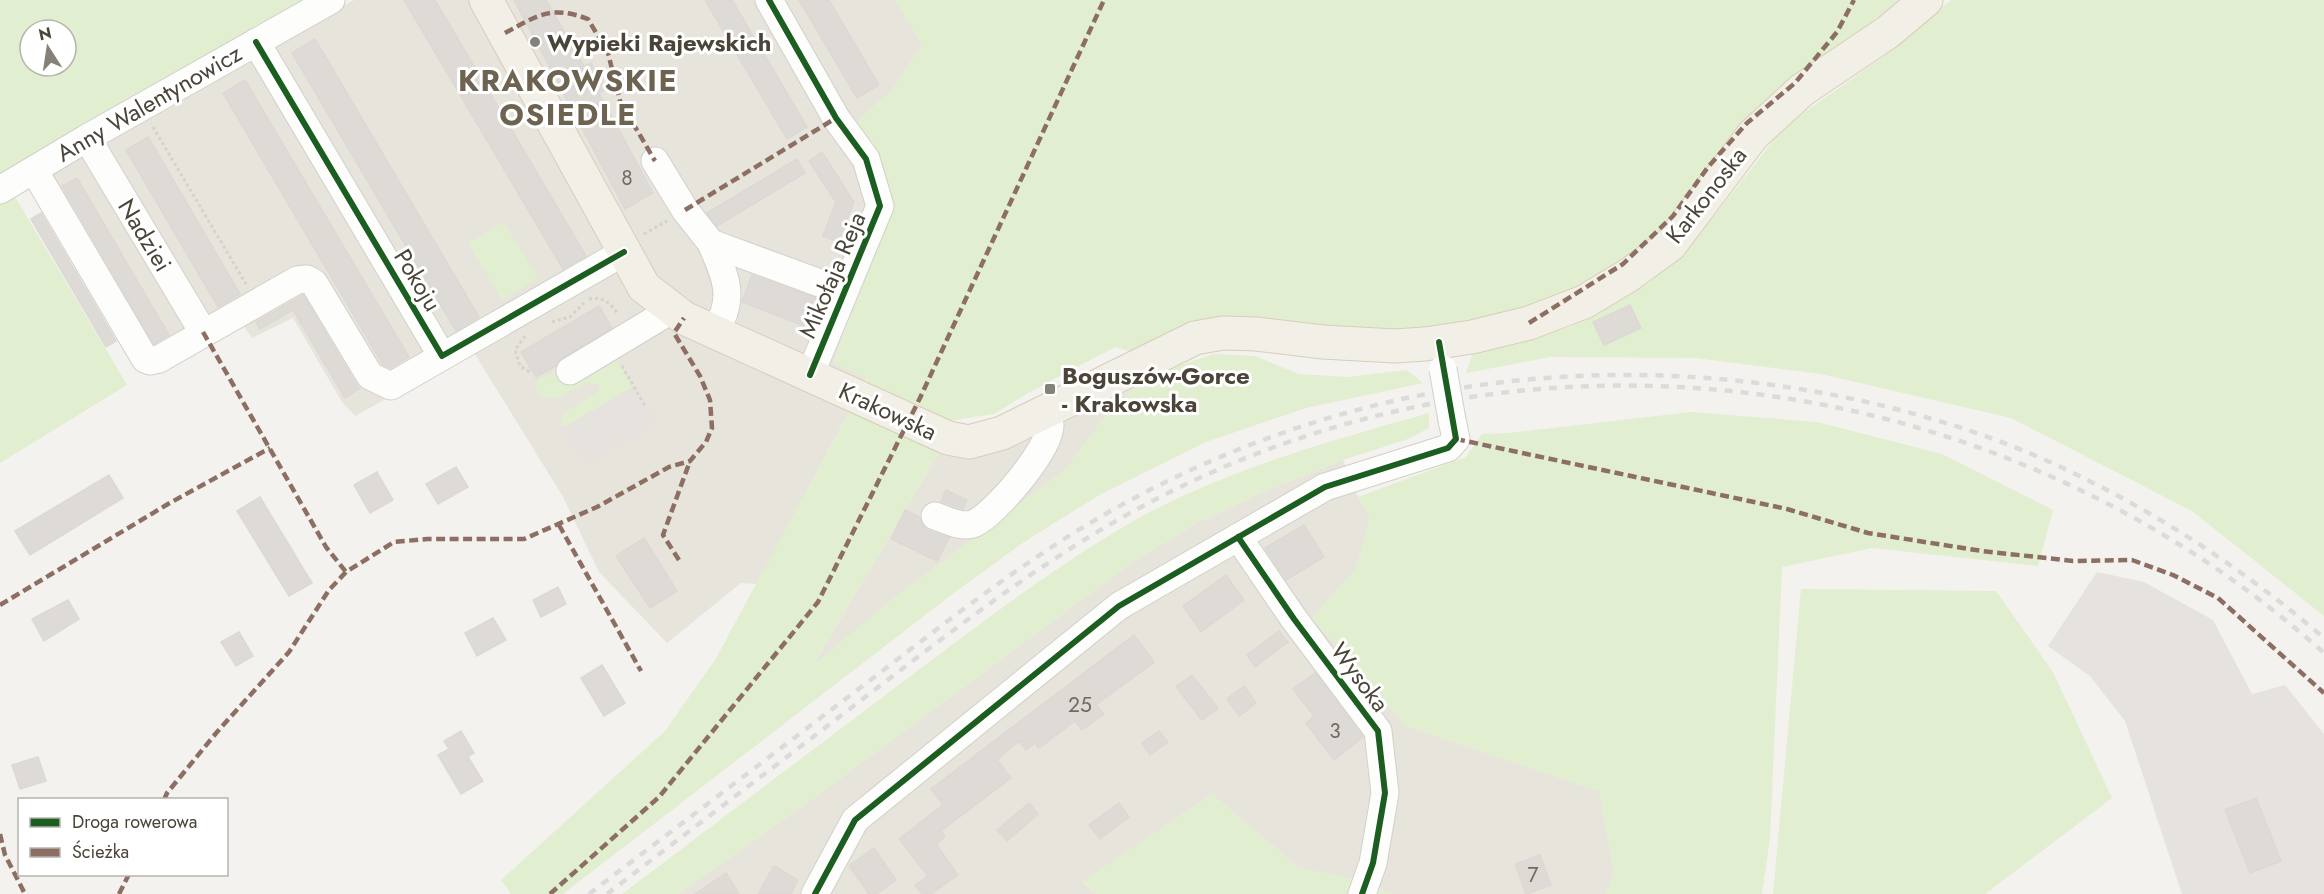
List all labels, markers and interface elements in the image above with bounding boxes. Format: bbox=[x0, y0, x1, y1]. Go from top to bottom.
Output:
north arrow bbox=[18, 18, 78, 78]
text: N bbox=[36, 21, 54, 46]
place label: Wypieki Rajewskich bbox=[547, 25, 772, 60]
marker: Wypieki Rajewskich bbox=[528, 35, 542, 49]
street label: Anny Walentynowicz bbox=[50, 36, 248, 170]
district label: KRAKOWSKIE OSIEDLE bbox=[458, 59, 678, 136]
street label: Karkonoska bbox=[1657, 139, 1755, 251]
house number: 8 bbox=[621, 163, 633, 193]
street label: Nadziei bbox=[109, 192, 181, 278]
street label: Mikołaja Reja bbox=[790, 206, 874, 344]
street label: Pokoju bbox=[386, 242, 450, 318]
place label: Boguszów-Gorce - Krakowska bbox=[1062, 358, 1250, 421]
street label: Krakowska bbox=[833, 373, 943, 449]
marker: Boguszów-Gorce - Krakowska bbox=[1043, 382, 1057, 396]
street label: Wysoka bbox=[1322, 635, 1398, 719]
house number: 25 bbox=[1068, 690, 1092, 720]
house number: 3 bbox=[1329, 716, 1341, 746]
legend bbox=[18, 798, 228, 876]
text: Droga rowerowa bbox=[72, 809, 197, 835]
text: Ścieżka bbox=[72, 839, 129, 865]
house number: 7 bbox=[1527, 860, 1539, 890]

